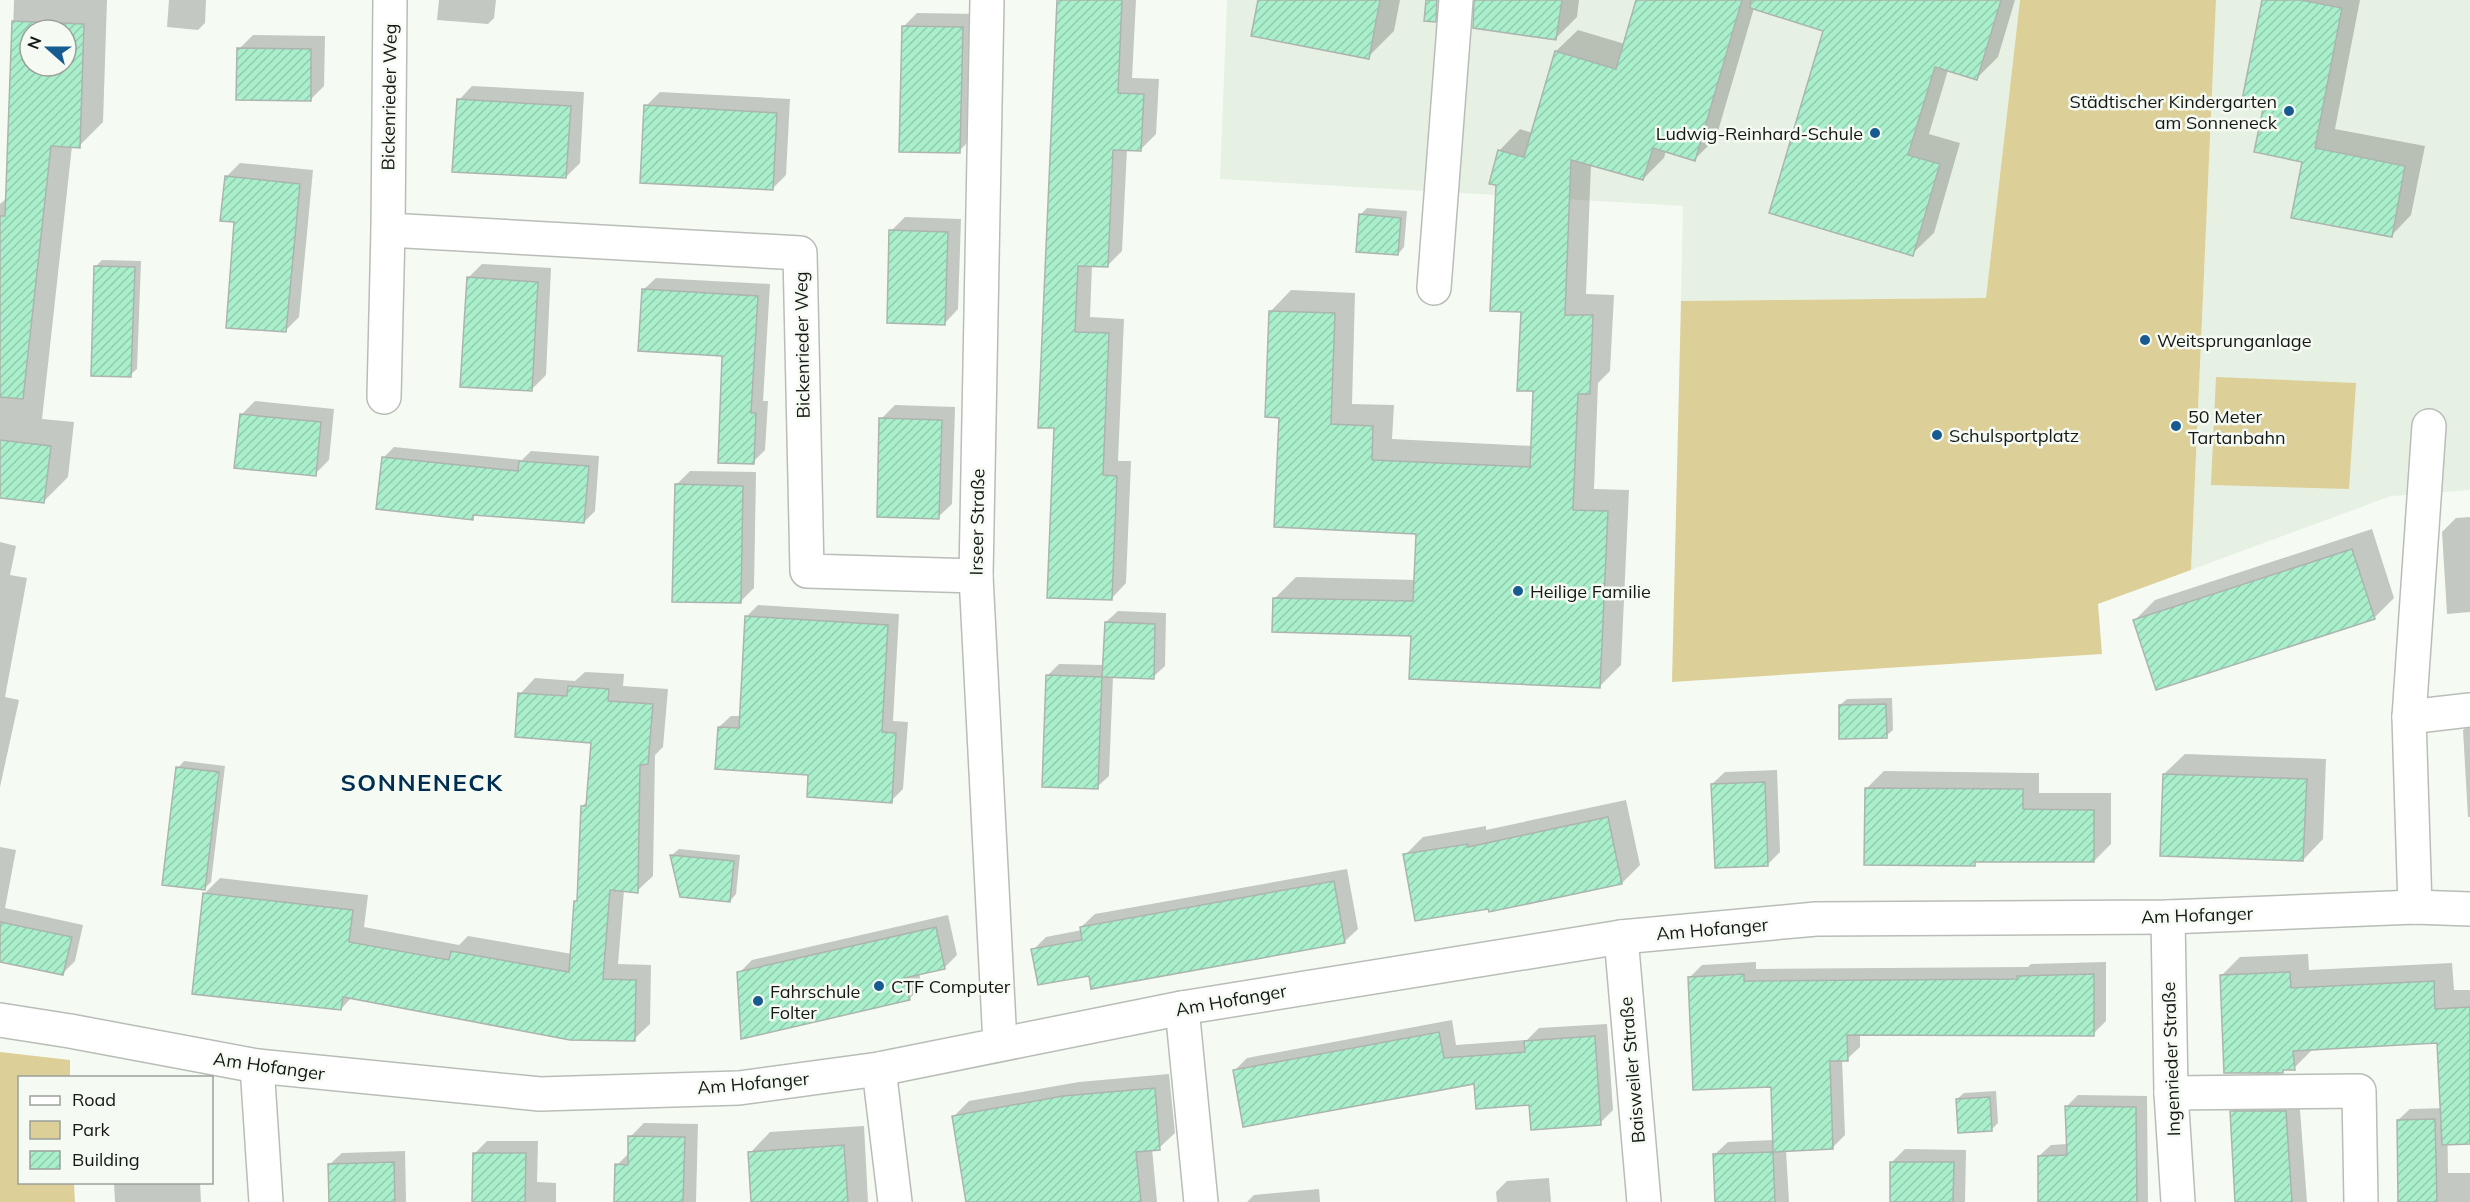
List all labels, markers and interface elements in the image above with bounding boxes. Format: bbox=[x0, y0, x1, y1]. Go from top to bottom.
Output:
north arrow bbox=[18, 18, 78, 78]
street label: Bickenrieder Weg bbox=[376, 23, 402, 171]
text: N bbox=[22, 33, 45, 52]
place label: Städtischer Kindergarten am Sonneneck bbox=[2069, 90, 2278, 134]
marker: Städtischer Kindergarten am Sonneneck bbox=[2282, 104, 2296, 118]
place label: Ludwig-Reinhard-Schule bbox=[1656, 122, 1863, 145]
marker: Ludwig-Reinhard-Schule bbox=[1868, 126, 1882, 140]
street label: Bickenrieder Weg bbox=[789, 271, 815, 419]
place label: Weitsprunganlage bbox=[2157, 329, 2311, 352]
marker: Weitsprunganlage bbox=[2138, 333, 2152, 347]
place label: 50 Meter Tartanbahn bbox=[2188, 405, 2286, 449]
marker: 50 Meter Tartanbahn bbox=[2169, 419, 2183, 433]
place label: Schulsportplatz bbox=[1949, 424, 2079, 447]
marker: Schulsportplatz bbox=[1930, 428, 1944, 442]
street label: Irseer Straße bbox=[965, 468, 989, 576]
place label: Heilige Familie bbox=[1530, 580, 1651, 603]
marker: Heilige Familie bbox=[1511, 584, 1525, 598]
district label: SONNENECK bbox=[340, 767, 504, 797]
street label: Am Hofanger bbox=[2141, 902, 2254, 928]
street label: Am Hofanger bbox=[1655, 913, 1769, 945]
place label: CTF Computer bbox=[891, 975, 1011, 998]
marker: CTF Computer bbox=[872, 979, 886, 993]
street label: Am Hofanger bbox=[1174, 979, 1289, 1021]
place label: Fahrschule Folter bbox=[770, 980, 860, 1024]
street label: Ingenrieder Straße bbox=[2157, 981, 2185, 1137]
marker: Fahrschule Folter bbox=[751, 994, 765, 1008]
street label: Baisweiler Straße bbox=[1614, 996, 1650, 1144]
street label: Am Hofanger bbox=[212, 1047, 327, 1085]
street label: Am Hofanger bbox=[696, 1067, 810, 1099]
legend bbox=[18, 1076, 213, 1184]
text: Road bbox=[72, 1088, 116, 1111]
text: Park bbox=[72, 1118, 111, 1141]
text: Building bbox=[72, 1148, 140, 1171]

